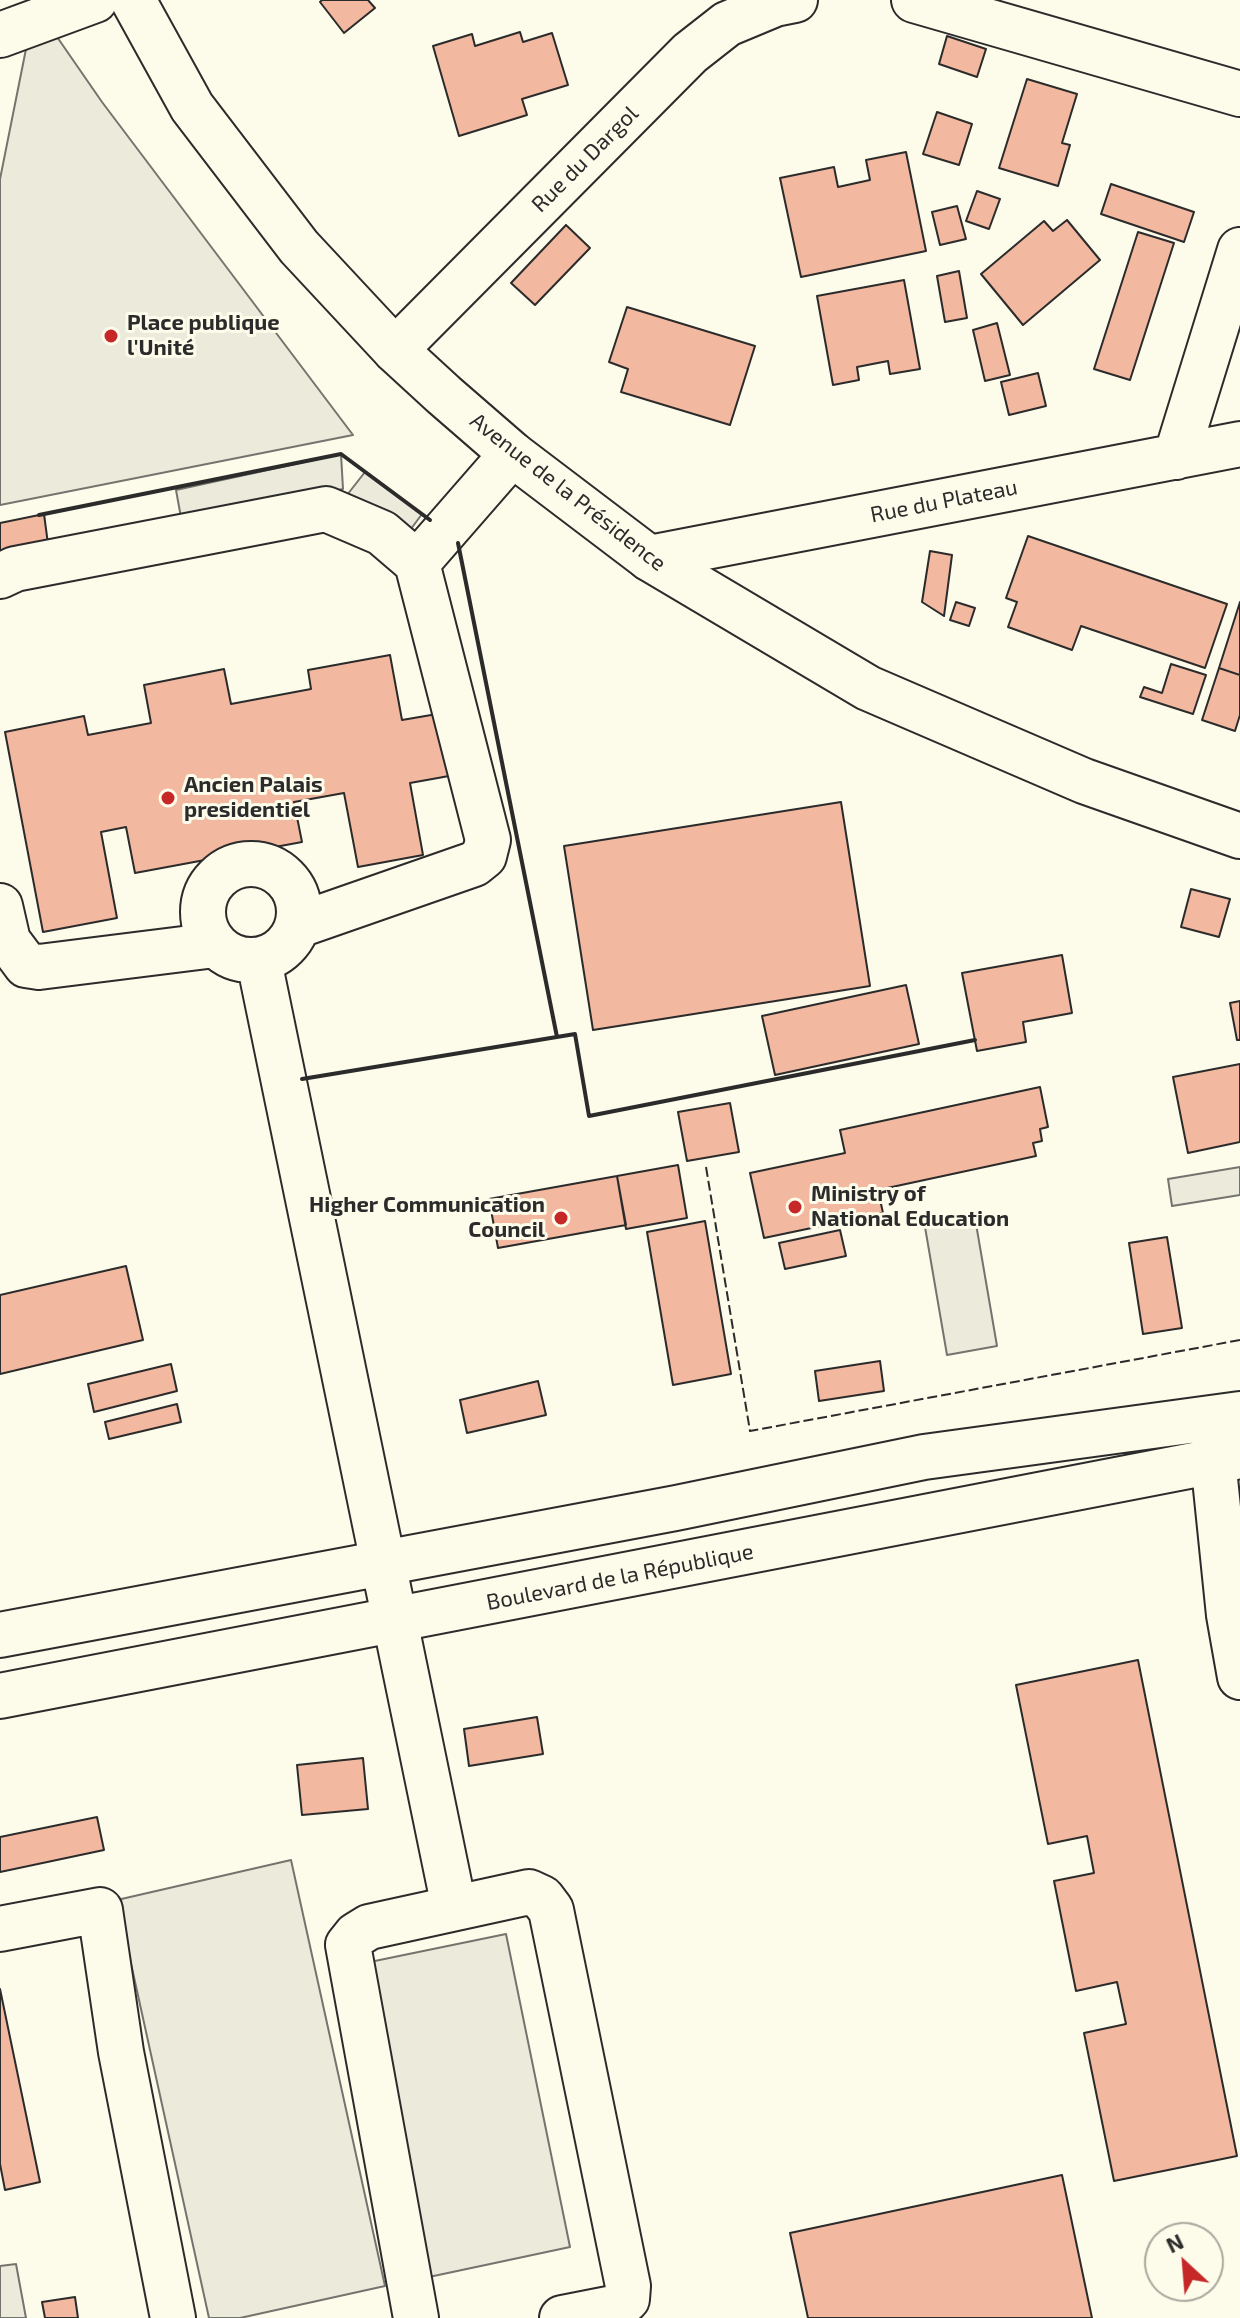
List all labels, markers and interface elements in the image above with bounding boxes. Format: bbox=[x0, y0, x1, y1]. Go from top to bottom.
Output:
street label: Rue du Dargol bbox=[526, 100, 644, 218]
place label: Place publique l'Unité bbox=[127, 310, 280, 362]
marker: Place publique l'Unité bbox=[102, 327, 120, 345]
street label: Avenue de la Présidence bbox=[465, 407, 671, 577]
street label: Rue du Plateau bbox=[868, 474, 1020, 528]
place label: Ancien Palais presidentiel bbox=[184, 772, 323, 824]
marker: Ancien Palais presidentiel bbox=[159, 789, 177, 807]
place label: Ministry of National Education bbox=[811, 1181, 1009, 1232]
place label: Higher Communication Council bbox=[309, 1192, 545, 1244]
marker: Ministry of National Education bbox=[786, 1198, 804, 1216]
marker: Higher Communication Council bbox=[552, 1209, 570, 1227]
street label: Boulevard de la République bbox=[484, 1538, 756, 1616]
north arrow bbox=[1144, 2222, 1224, 2302]
text: N bbox=[1162, 2227, 1187, 2257]

